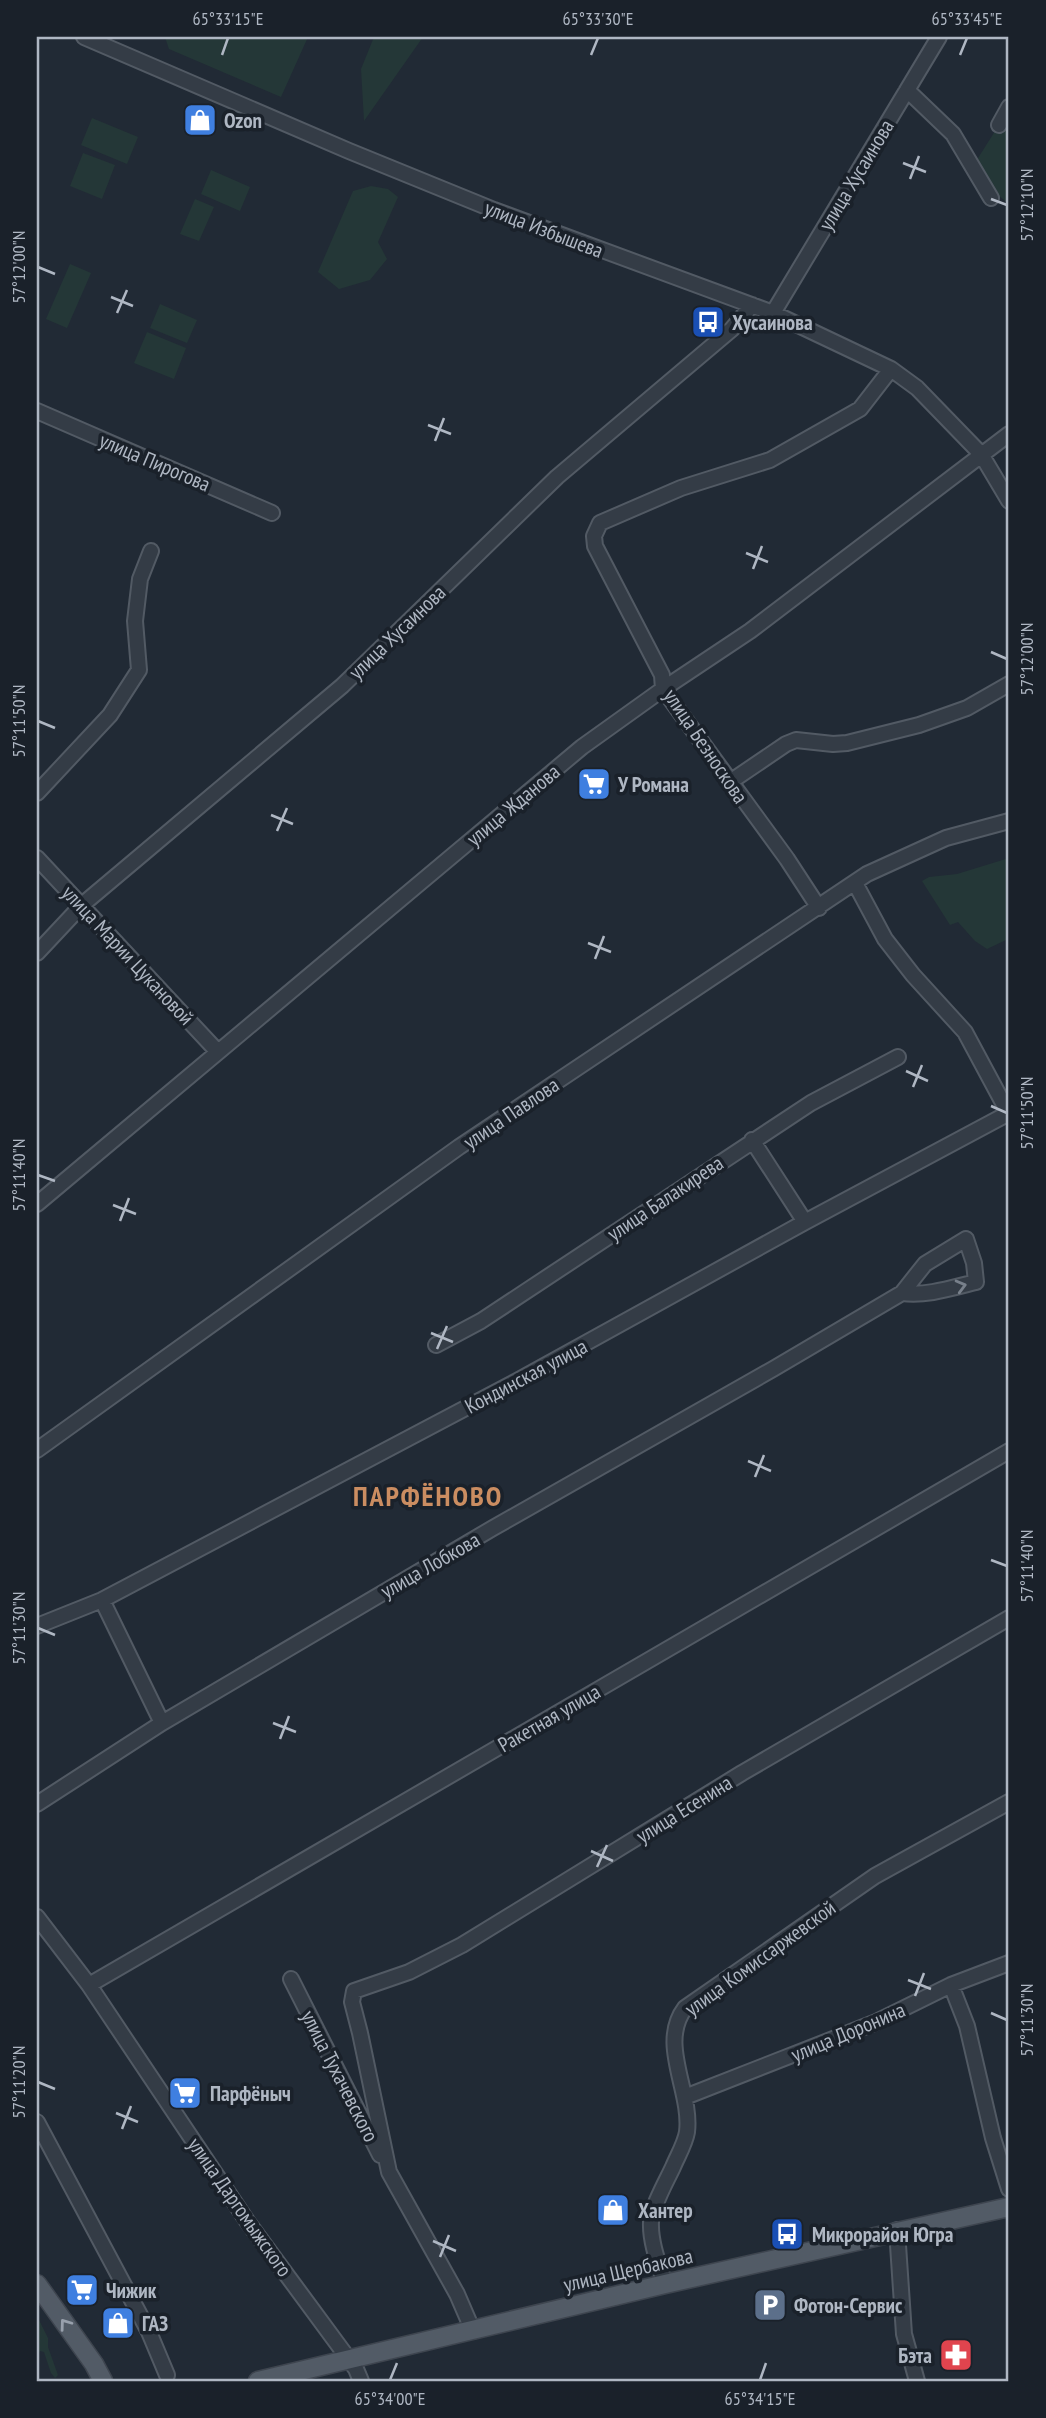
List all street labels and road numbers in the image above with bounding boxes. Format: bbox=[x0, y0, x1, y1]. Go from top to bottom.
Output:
street label: улица Хусаинова bbox=[812, 115, 900, 235]
street label: улица Избышева bbox=[481, 194, 607, 264]
street label: улица Пирогова bbox=[95, 427, 215, 497]
street label: улица Хусаинова bbox=[343, 579, 451, 685]
street label: улица Безноскова bbox=[658, 684, 754, 808]
street label: улица Жданова bbox=[461, 758, 565, 852]
street label: улица Марии Цукановой bbox=[56, 879, 200, 1031]
street label: улица Павлова bbox=[458, 1071, 564, 1155]
street label: улица Балакирева bbox=[602, 1149, 728, 1247]
street label: Кондинская улица bbox=[460, 1332, 592, 1420]
street label: улица Лобкова bbox=[376, 1526, 484, 1604]
street label: Ракетная улица bbox=[493, 1678, 605, 1758]
street label: улица Есенина bbox=[631, 1769, 737, 1849]
street label: улица Комиссаржевской bbox=[679, 1894, 841, 2022]
street label: улица Доронина bbox=[787, 1996, 909, 2068]
street label: улица Тухачевского bbox=[295, 2006, 385, 2146]
street label: улица Даргомыжского bbox=[182, 2132, 298, 2282]
street label: улица Щербакова bbox=[561, 2242, 695, 2298]

